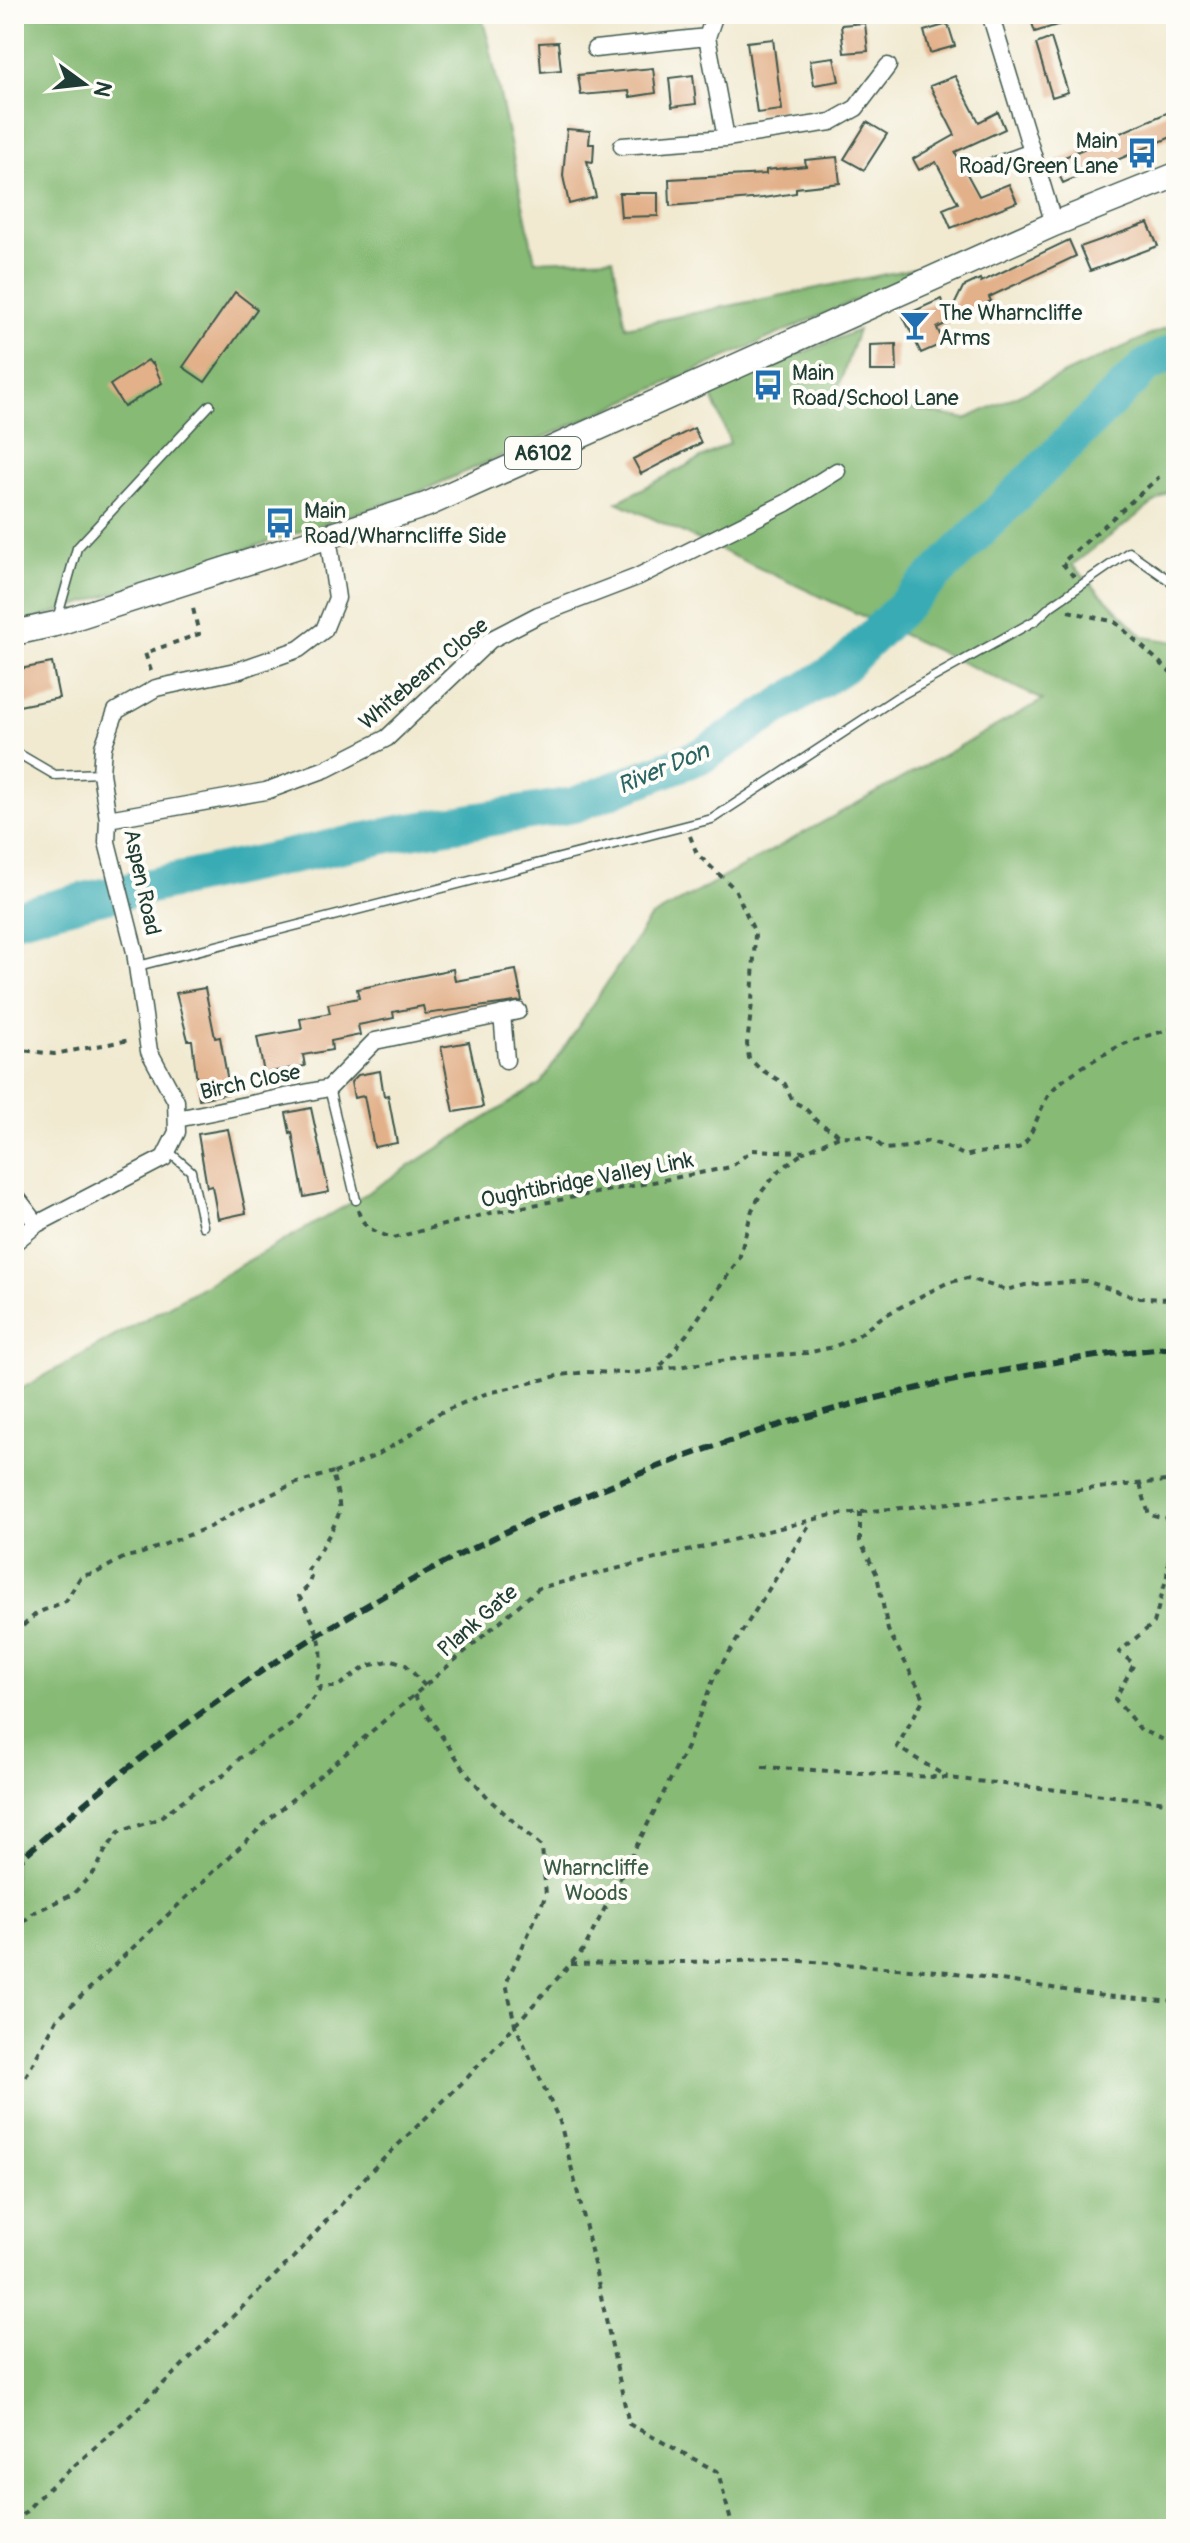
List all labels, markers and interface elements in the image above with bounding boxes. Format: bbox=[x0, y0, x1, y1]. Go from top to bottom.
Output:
north arrow bbox=[44, 44, 124, 124]
text: N bbox=[87, 78, 118, 100]
place label: Main Road/Green Lane bbox=[959, 127, 1118, 180]
bus stop icon: Main Road/Green Lane bbox=[1125, 136, 1159, 170]
place label: The Wharncliffe Arms bbox=[939, 299, 1083, 352]
bar icon: The Wharncliffe Arms bbox=[898, 308, 932, 342]
place label: Main Road/School Lane bbox=[792, 359, 959, 412]
bus stop icon: Main Road/School Lane bbox=[751, 368, 785, 402]
road number: A6102 bbox=[505, 437, 581, 469]
place label: Main Road/Wharncliffe Side bbox=[304, 497, 506, 550]
bus stop icon: Main Road/Wharncliffe Side bbox=[263, 506, 297, 540]
street label: Whitebeam Close bbox=[353, 611, 494, 736]
water label: River Don bbox=[613, 736, 715, 801]
street label: Aspen Road bbox=[117, 827, 167, 938]
street label: Birch Close bbox=[198, 1058, 303, 1106]
street label: Oughtibridge Valley Link bbox=[479, 1146, 696, 1214]
street label: Plank Gate bbox=[432, 1578, 524, 1663]
park label: Wharncliffe Woods bbox=[543, 1854, 649, 1907]

